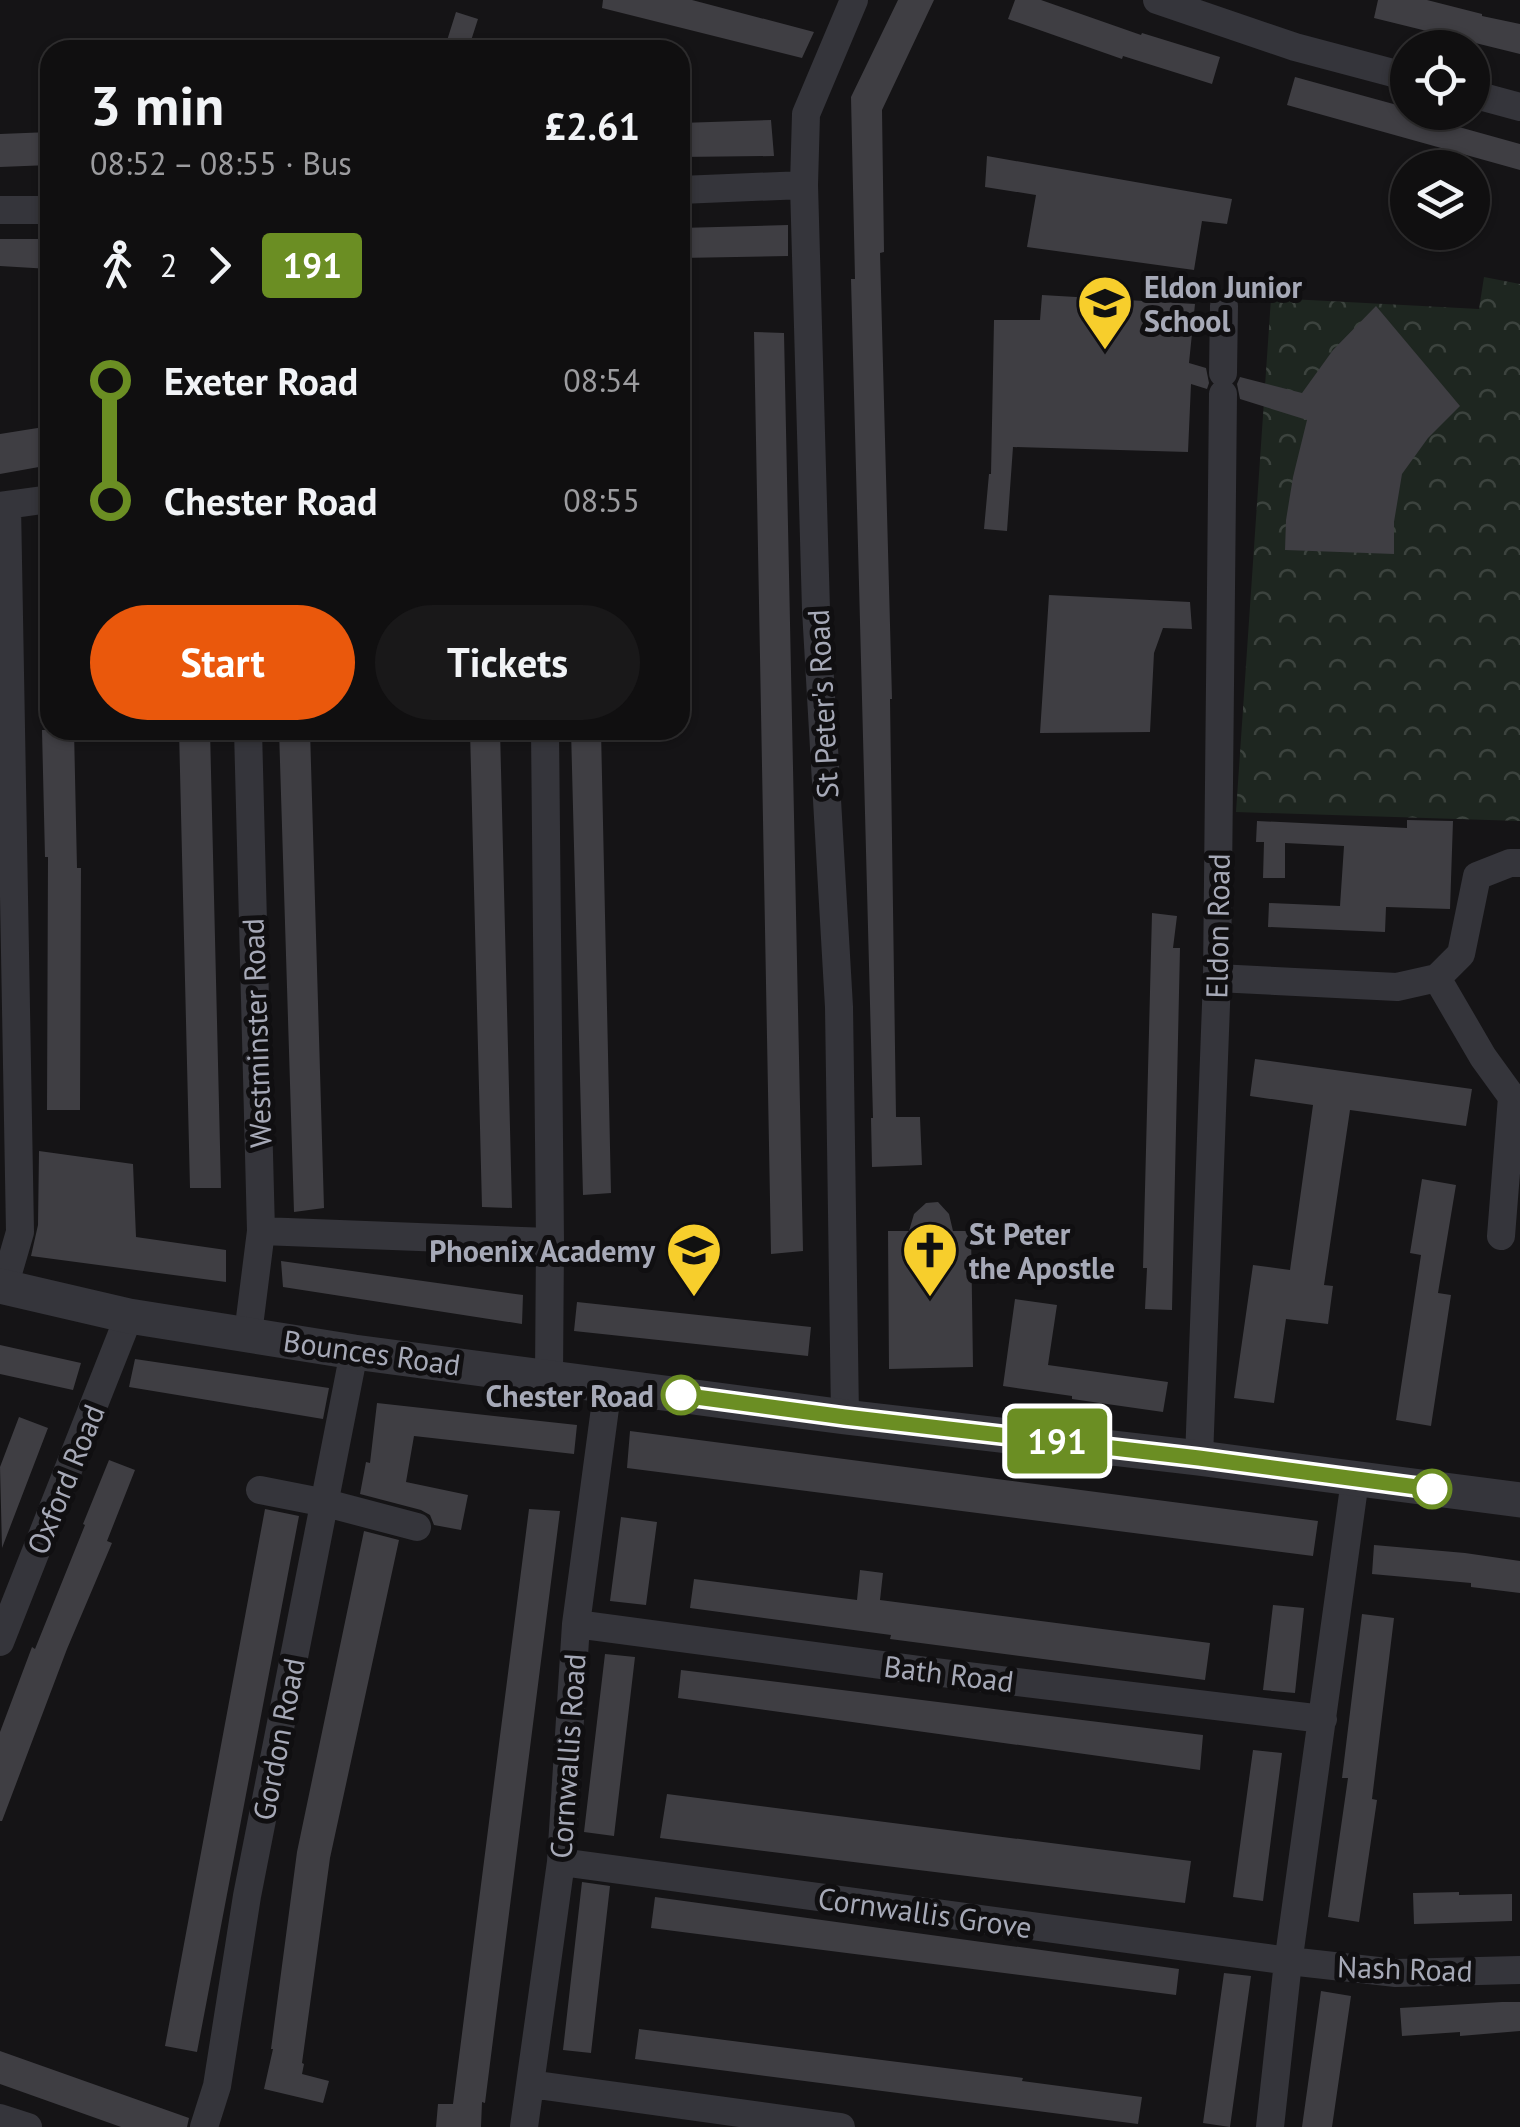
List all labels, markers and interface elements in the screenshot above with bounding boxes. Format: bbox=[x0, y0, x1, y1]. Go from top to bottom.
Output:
map controls bbox=[1390, 30, 1490, 250]
button: locate bbox=[1390, 30, 1490, 130]
text: 3 min bbox=[90, 69, 224, 140]
text: £2.61 bbox=[544, 101, 640, 150]
text: 08:52 – 08:55 · Bus bbox=[90, 142, 352, 184]
button: layers bbox=[1390, 150, 1490, 250]
icon: walk bbox=[90, 238, 145, 293]
icon: forward bbox=[192, 238, 247, 293]
text: 191 bbox=[282, 242, 342, 288]
text: 2 bbox=[160, 244, 177, 286]
place label: Eldon Junior School bbox=[1144, 267, 1302, 340]
school or university icon: Eldon Junior School bbox=[1075, 273, 1135, 352]
text: Exeter Road bbox=[164, 356, 358, 405]
text: 08:54 bbox=[563, 359, 640, 401]
text: Chester Road bbox=[164, 476, 377, 525]
text: 08:55 bbox=[563, 479, 640, 521]
button: Start bbox=[90, 605, 355, 720]
button: Tickets bbox=[375, 605, 640, 720]
street label: St Peter's Road bbox=[798, 609, 846, 799]
street label: Eldon Road bbox=[1196, 853, 1238, 999]
street label: Westminster Road bbox=[233, 917, 279, 1149]
place label: St Peter the Apostle bbox=[969, 1214, 1115, 1287]
school or university icon: Phoenix Academy bbox=[664, 1220, 724, 1299]
church icon: St Peter the Apostle bbox=[900, 1220, 960, 1299]
place label: Phoenix Academy bbox=[429, 1231, 656, 1270]
street label: Bounces Road bbox=[281, 1320, 463, 1384]
place label: Chester Road bbox=[486, 1376, 654, 1415]
marker: Chester Road bbox=[662, 1376, 700, 1414]
street label: Oxford Road bbox=[17, 1398, 113, 1560]
line badge: 191 bbox=[1000, 1408, 1114, 1474]
text: 191 bbox=[1027, 1418, 1087, 1464]
unlabelled marker bbox=[1413, 1470, 1451, 1508]
street label: Bath Road bbox=[882, 1646, 1016, 1700]
street label: Cornwallis Road bbox=[540, 1652, 594, 1860]
street label: Gordon Road bbox=[243, 1654, 313, 1824]
street label: Cornwallis Grove bbox=[816, 1878, 1034, 1946]
street label: Nash Road bbox=[1337, 1946, 1473, 1990]

